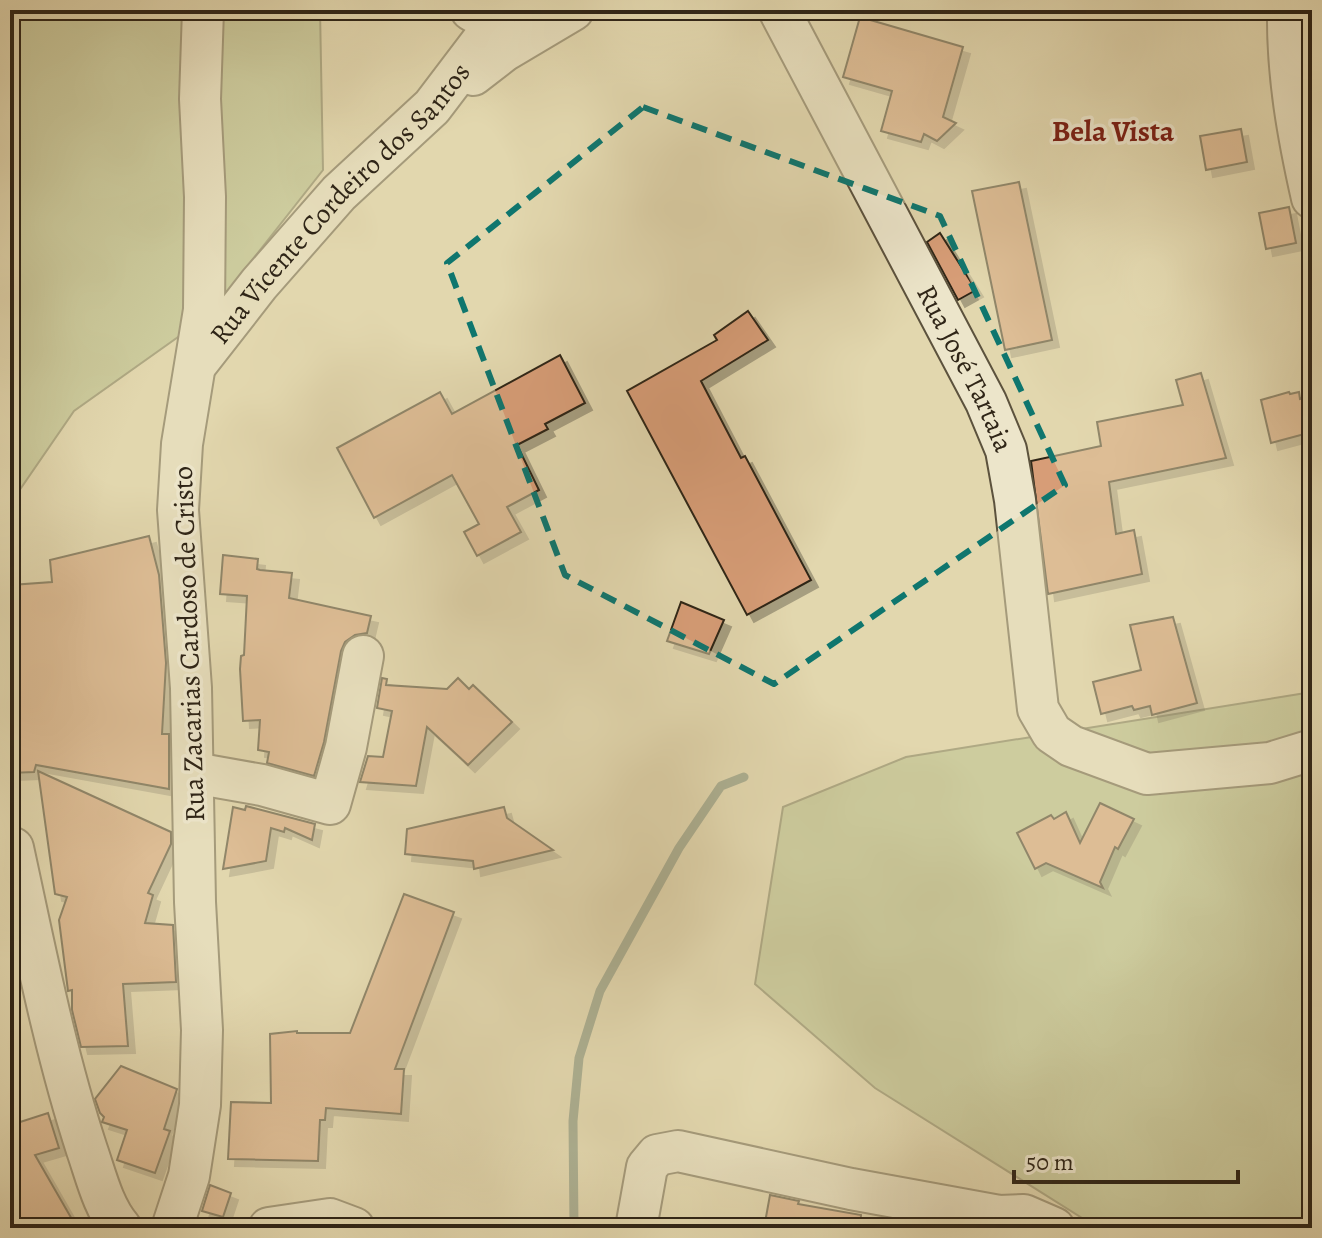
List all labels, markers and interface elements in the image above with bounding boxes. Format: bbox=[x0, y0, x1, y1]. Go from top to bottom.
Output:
street label: Rua Vicente Cordeiro dos Santos bbox=[201, 55, 479, 352]
district label: Bela Vista bbox=[1052, 111, 1175, 151]
street label: Rua José Tartaia bbox=[907, 278, 1023, 458]
street label: Rua Zacarias Cardoso de Cristo bbox=[164, 465, 214, 823]
scale bar bbox=[1014, 1134, 1238, 1184]
text: 50 m bbox=[1026, 1146, 1074, 1178]

